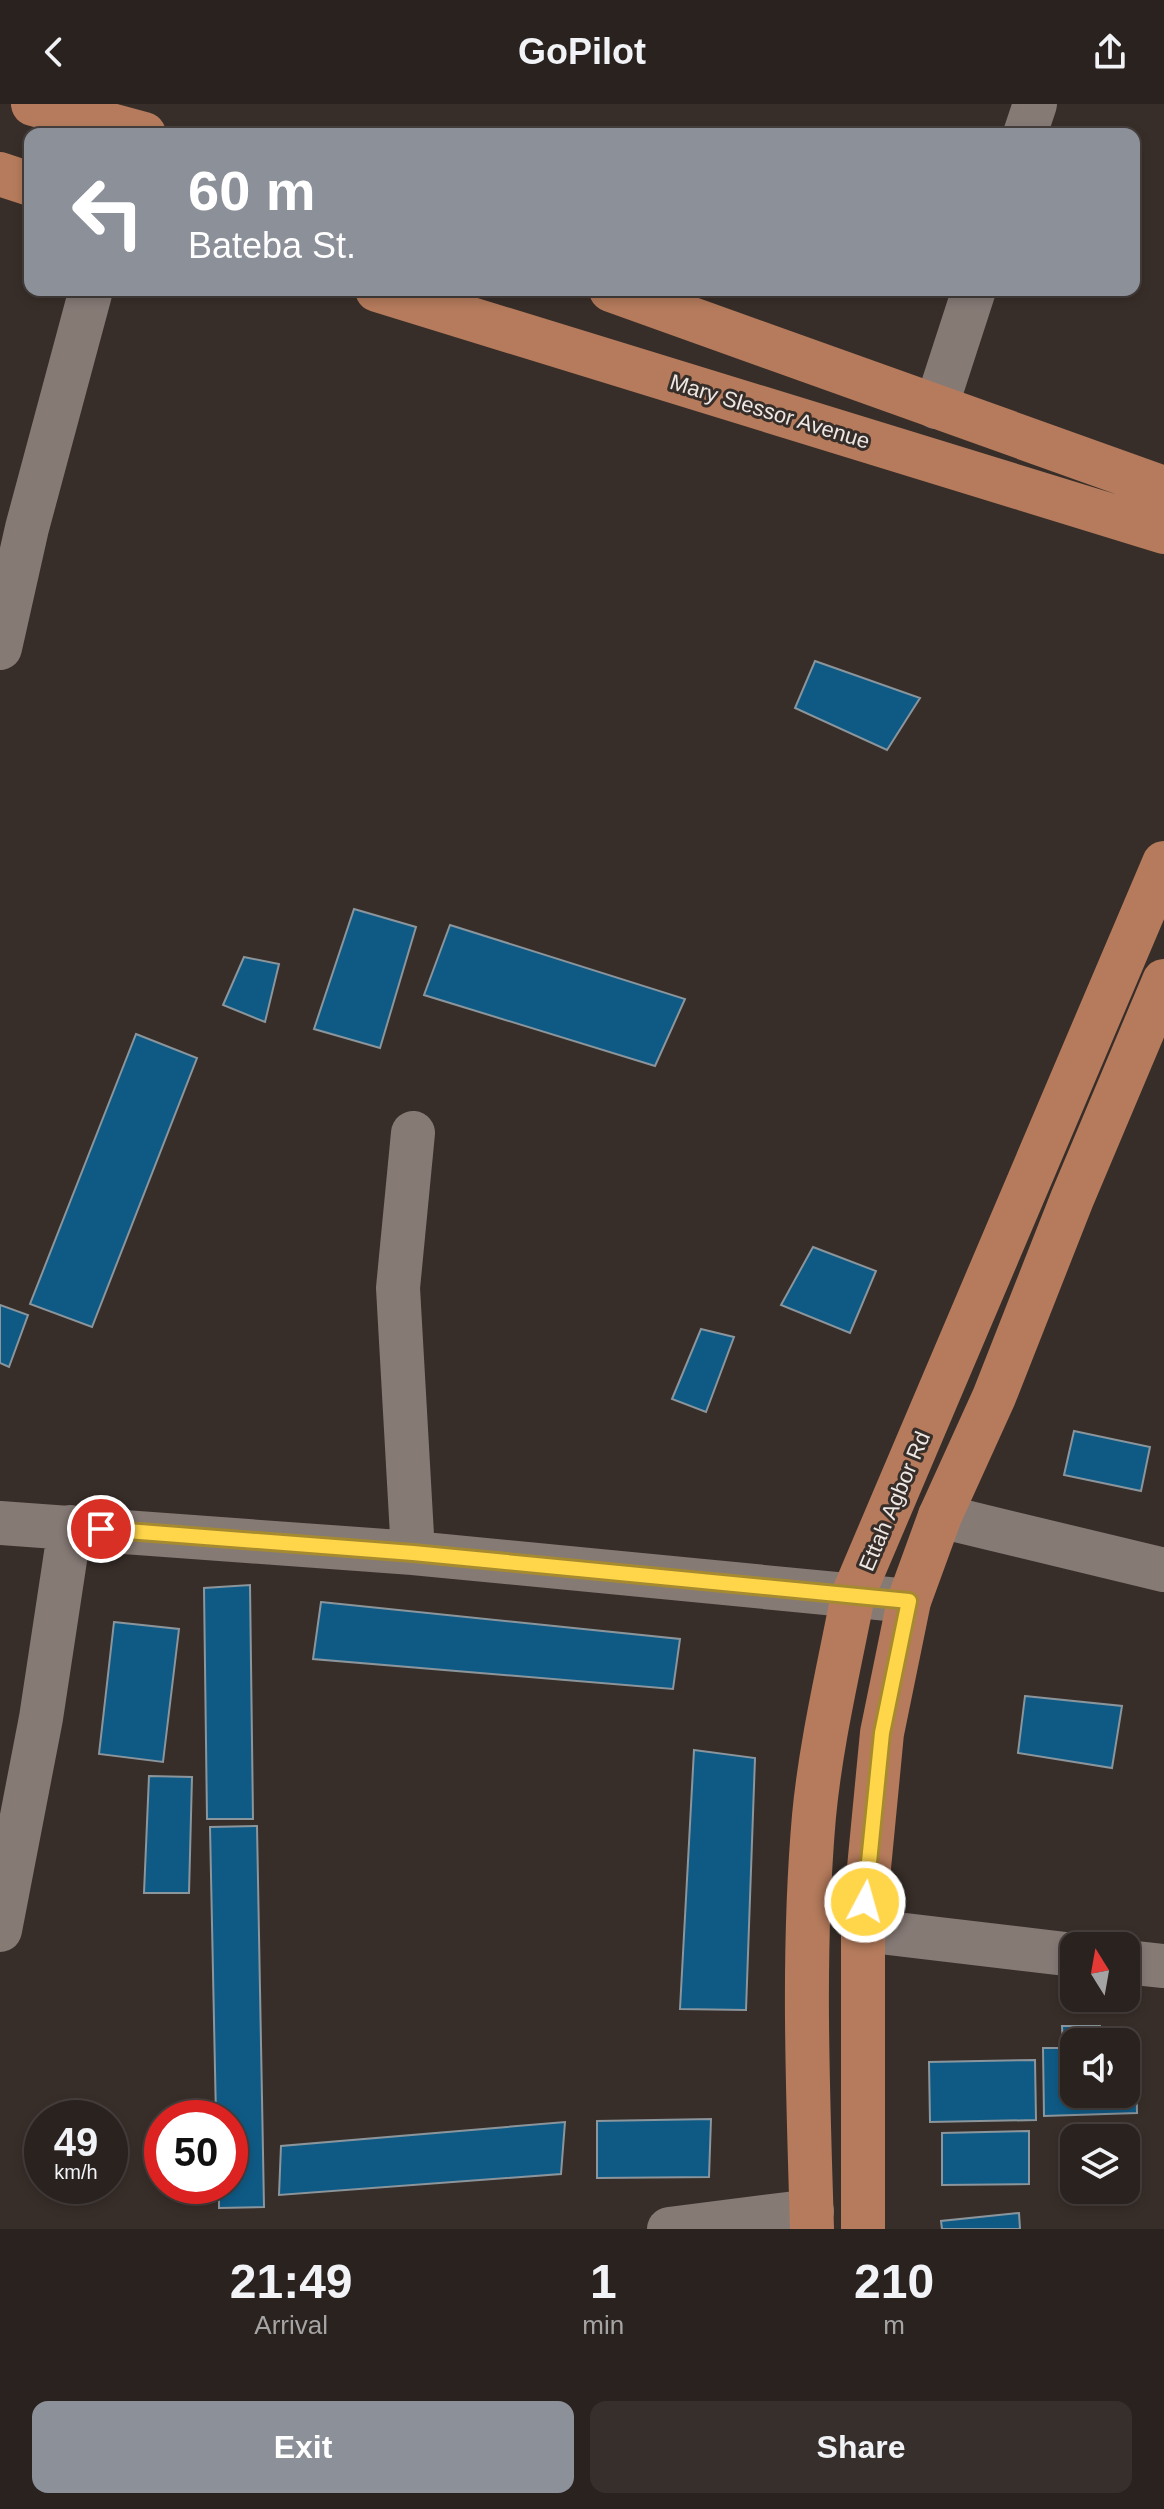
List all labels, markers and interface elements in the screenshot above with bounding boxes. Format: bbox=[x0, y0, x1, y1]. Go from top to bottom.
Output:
icon: back bbox=[32, 30, 76, 74]
icon: share bbox=[1088, 30, 1132, 74]
text: GoPilot bbox=[518, 31, 646, 72]
text: 60 m bbox=[188, 159, 316, 222]
icon: left bbox=[56, 160, 160, 264]
text: Bateba St. bbox=[188, 225, 356, 266]
street label: Mary Slessor Avenue bbox=[667, 369, 873, 454]
street label: Ettah Agbor Rd bbox=[854, 1428, 935, 1575]
pin bbox=[67, 1495, 135, 1563]
icon: arrive bbox=[79, 1507, 123, 1551]
position arrow bbox=[823, 1860, 907, 1944]
north arrow bbox=[1060, 1932, 1140, 2012]
map controls bbox=[1060, 1932, 1140, 2204]
button: sound bbox=[1060, 2028, 1140, 2108]
speed limit sign: 50 bbox=[144, 2100, 248, 2204]
text: 49 bbox=[54, 2120, 98, 2164]
button: layers bbox=[1060, 2124, 1140, 2204]
text: km/h bbox=[54, 2161, 98, 2183]
text: 21:49 bbox=[230, 2255, 353, 2308]
text: 1 bbox=[590, 2255, 617, 2308]
text: 210 bbox=[854, 2255, 934, 2308]
text: Arrival bbox=[254, 2310, 328, 2340]
text: min bbox=[582, 2310, 624, 2340]
text: m bbox=[883, 2310, 905, 2340]
button: Exit bbox=[32, 2401, 574, 2493]
button: Share bbox=[590, 2401, 1132, 2493]

